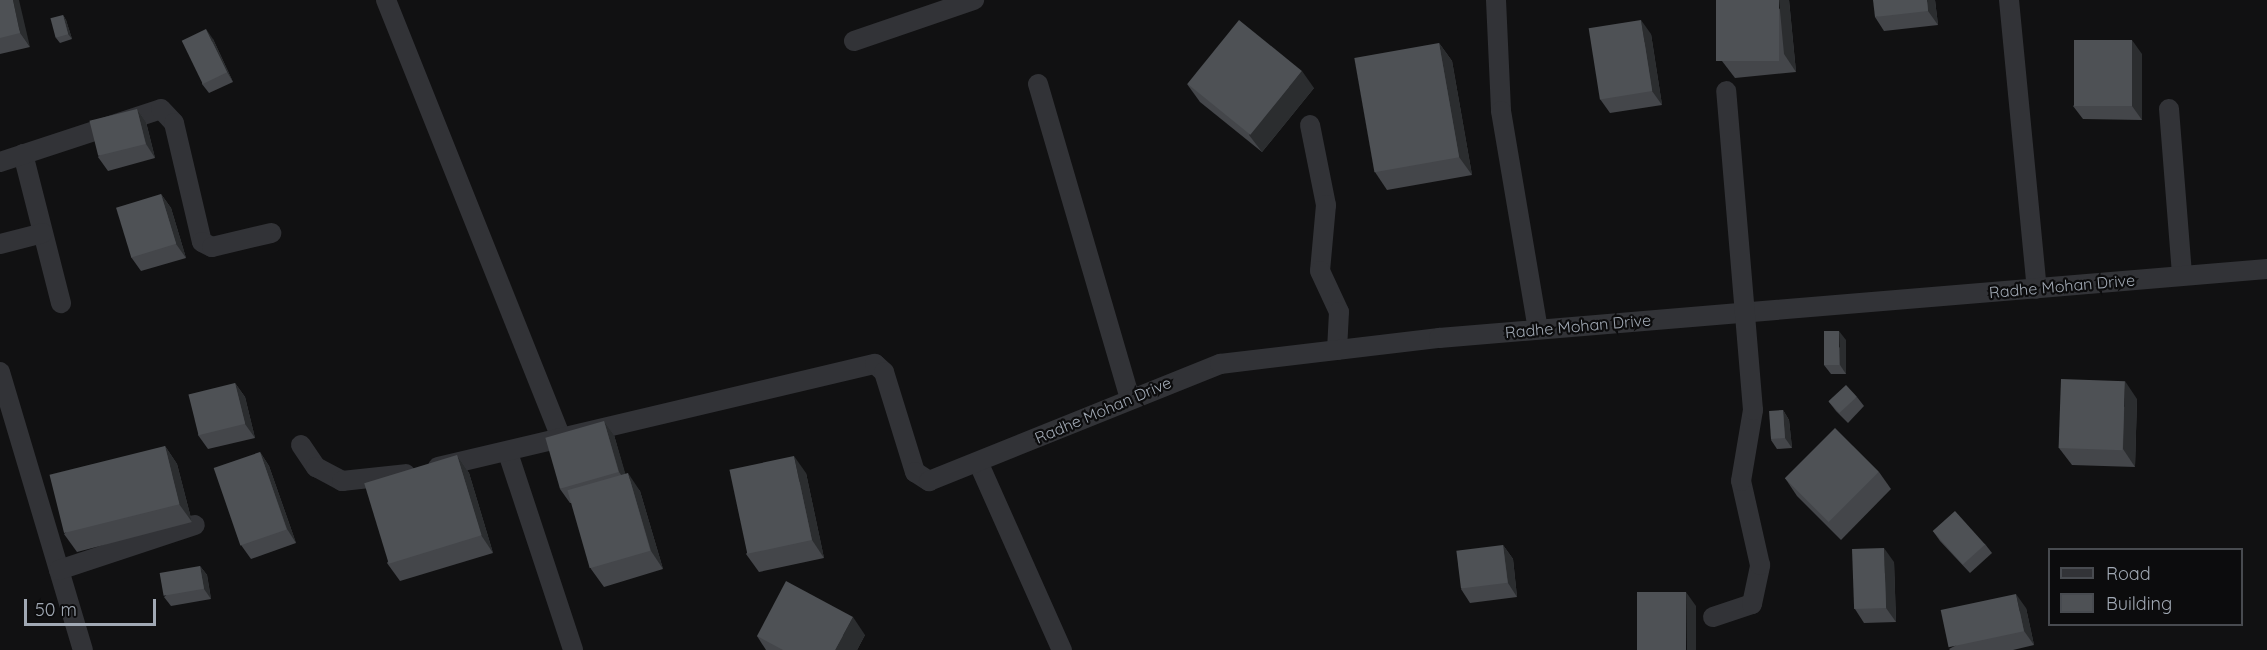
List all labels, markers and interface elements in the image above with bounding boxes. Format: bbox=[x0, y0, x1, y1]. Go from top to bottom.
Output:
street label: Radhe Mohan Drive bbox=[1988, 270, 2136, 302]
street label: Radhe Mohan Drive bbox=[1504, 310, 1652, 342]
street label: Radhe Mohan Drive bbox=[1032, 373, 1174, 447]
legend bbox=[2048, 548, 2243, 626]
text: Road bbox=[2106, 562, 2151, 585]
scale bar bbox=[27, 587, 159, 625]
text: Building bbox=[2106, 592, 2172, 615]
text: 50 m bbox=[35, 598, 77, 621]

